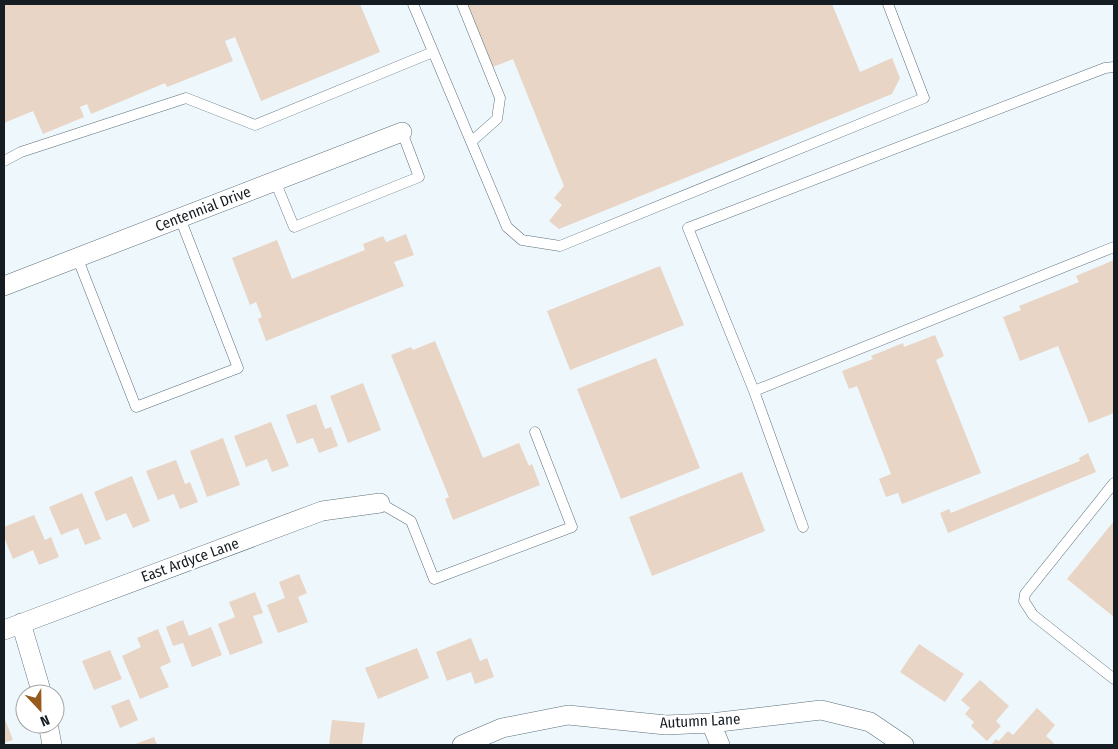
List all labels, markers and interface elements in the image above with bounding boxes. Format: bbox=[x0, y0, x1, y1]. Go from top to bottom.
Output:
street label: Centennial Drive bbox=[153, 183, 253, 235]
street label: East Ardyce Lane bbox=[139, 534, 241, 586]
north arrow bbox=[15, 684, 65, 734]
street label: Autumn Lane bbox=[659, 710, 741, 732]
text: N bbox=[38, 711, 52, 730]

